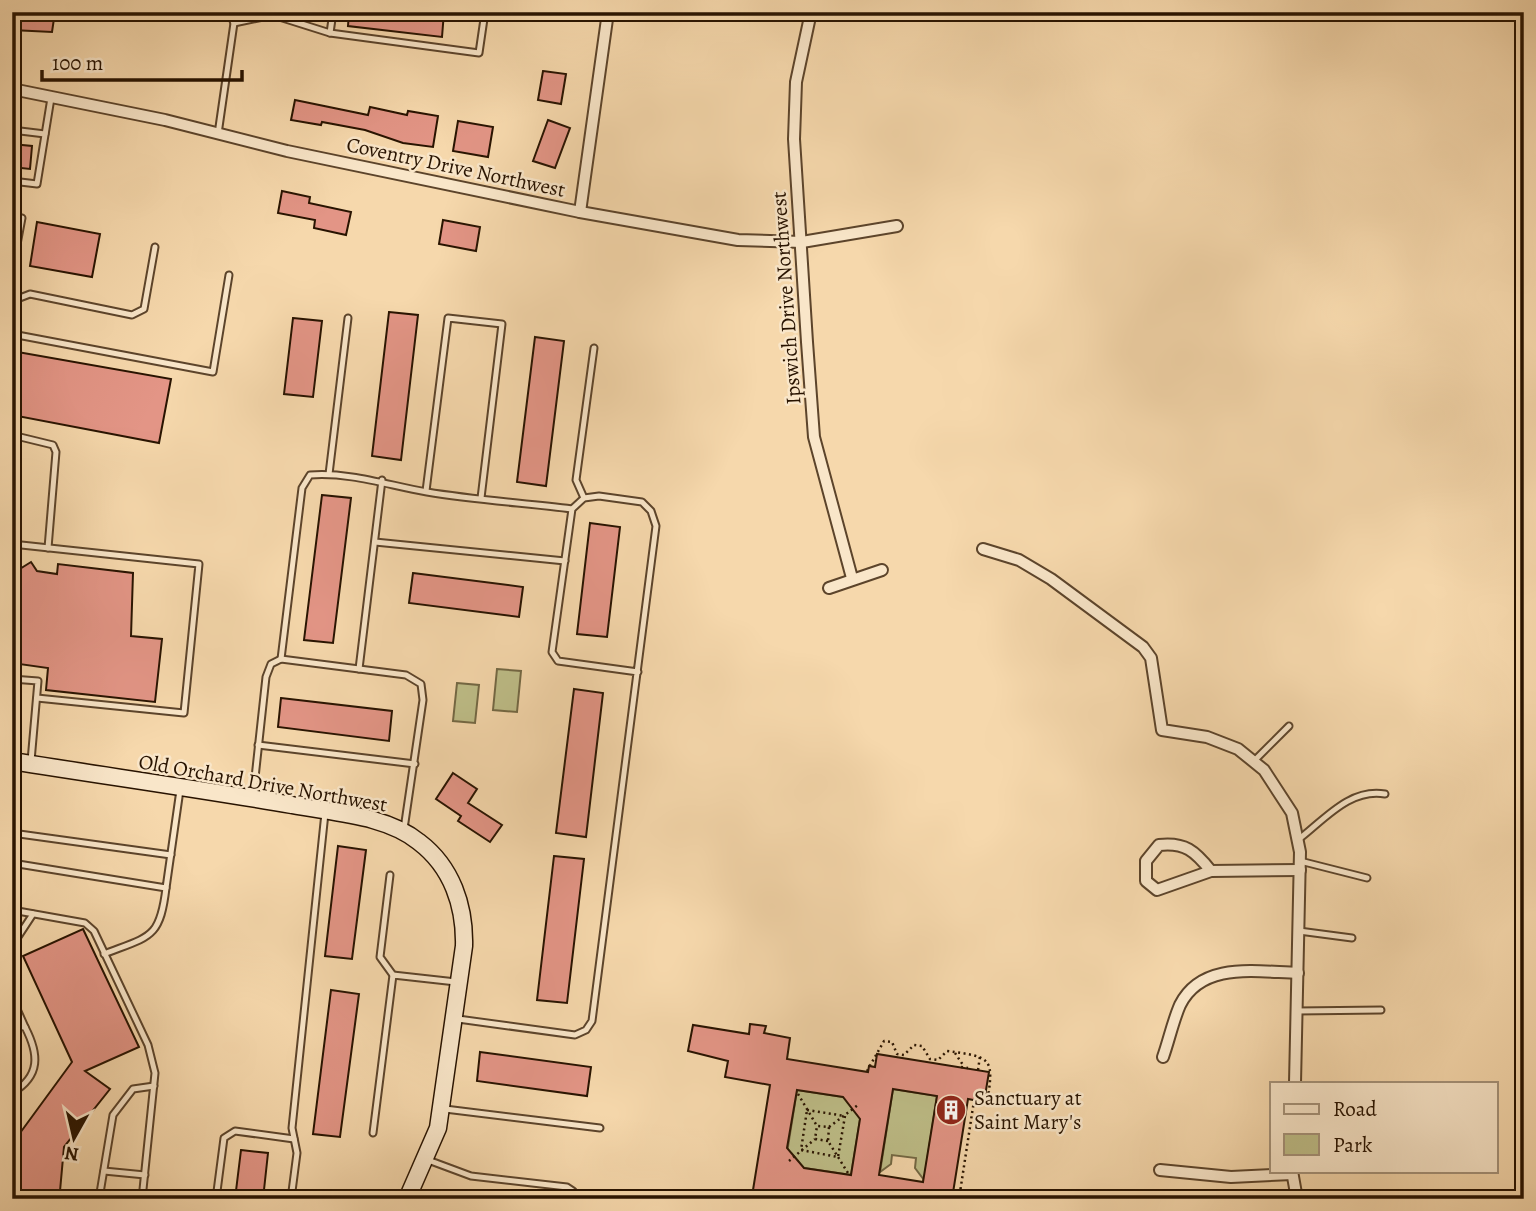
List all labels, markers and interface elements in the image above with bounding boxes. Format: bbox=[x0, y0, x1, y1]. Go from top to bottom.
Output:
scale bar bbox=[42, 38, 242, 82]
text: 100 m bbox=[52, 49, 103, 77]
street label: Coventry Drive Northwest bbox=[344, 130, 568, 204]
street label: Ipswich Drive Northwest bbox=[765, 190, 807, 406]
street label: Old Orchard Drive Northwest bbox=[136, 747, 390, 819]
legend bbox=[1270, 1082, 1498, 1172]
place label: Sanctuary at Saint Mary's bbox=[974, 1084, 1082, 1136]
building icon: Sanctuary at Saint Mary's bbox=[934, 1093, 968, 1127]
text: Road bbox=[1333, 1095, 1377, 1123]
north arrow bbox=[38, 1102, 108, 1172]
text: Park bbox=[1333, 1131, 1373, 1159]
text: N bbox=[63, 1140, 80, 1168]

